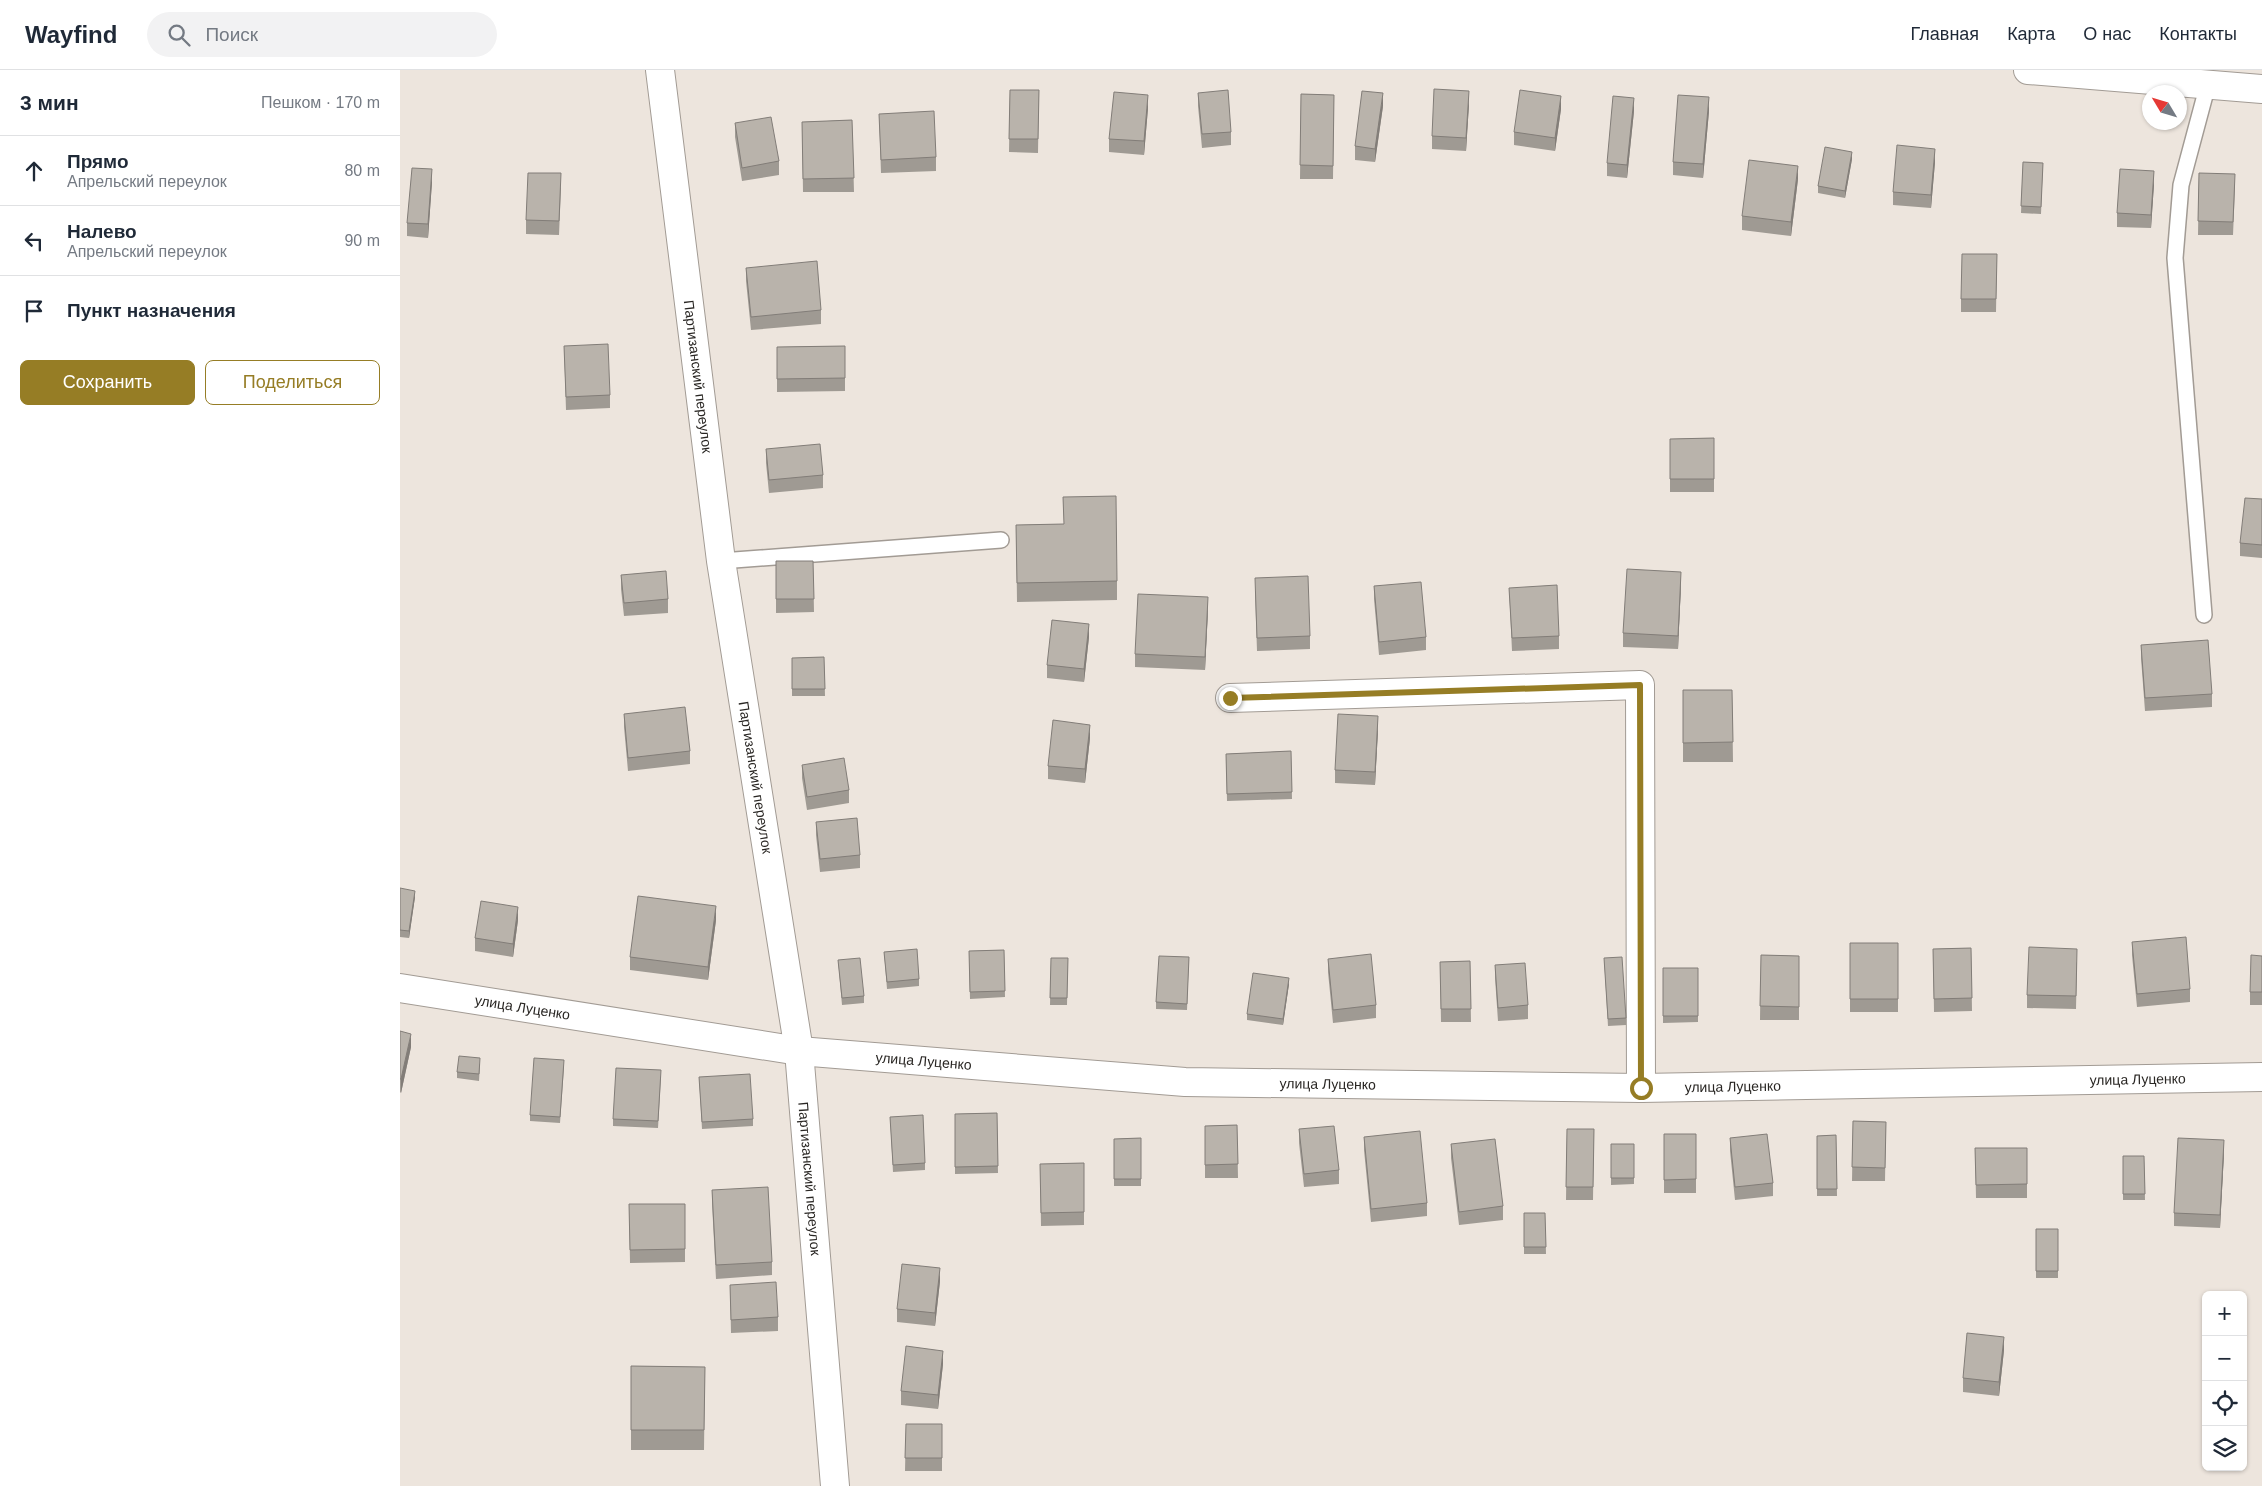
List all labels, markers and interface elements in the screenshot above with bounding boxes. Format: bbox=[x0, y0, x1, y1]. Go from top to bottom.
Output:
search box bbox=[147, 12, 497, 57]
text: Wayfind bbox=[25, 21, 117, 48]
icon: search bbox=[165, 21, 193, 49]
text: Поиск bbox=[205, 24, 258, 45]
text: Главная bbox=[1911, 24, 1979, 44]
text: Карта bbox=[2007, 24, 2055, 44]
text: О нас bbox=[2083, 24, 2131, 44]
text: Контакты bbox=[2159, 24, 2237, 44]
north arrow bbox=[2142, 85, 2187, 130]
text: 3 мин bbox=[20, 91, 79, 114]
text: Пешком · 170 m bbox=[261, 94, 380, 111]
text: Прямо bbox=[67, 151, 129, 172]
icon: ahead bbox=[20, 157, 48, 185]
text: 80 m bbox=[344, 162, 380, 179]
text: Апрельский переулок bbox=[67, 173, 227, 190]
text: Налево bbox=[67, 221, 137, 242]
icon: left bbox=[20, 227, 48, 255]
text: 90 m bbox=[344, 232, 380, 249]
text: Апрельский переулок bbox=[67, 243, 227, 260]
icon: arrive bbox=[20, 297, 48, 325]
street label: Партизанский переулок bbox=[681, 299, 716, 455]
text: Пункт назначения bbox=[67, 300, 236, 321]
button: Сохранить bbox=[20, 360, 195, 405]
button: Поделиться bbox=[205, 360, 380, 405]
route end bbox=[1219, 687, 1242, 710]
street label: Партизанский переулок bbox=[735, 700, 776, 856]
street label: улица Луценко bbox=[474, 992, 571, 1023]
street label: улица Луценко bbox=[875, 1049, 972, 1073]
street label: улица Луценко bbox=[2089, 1070, 2186, 1088]
street label: улица Луценко bbox=[1280, 1075, 1376, 1093]
route start bbox=[1630, 1077, 1653, 1100]
street label: улица Луценко bbox=[1684, 1078, 1781, 1095]
street label: Партизанский переулок bbox=[795, 1101, 824, 1257]
map controls bbox=[2202, 1291, 2247, 1471]
button: + bbox=[2202, 1291, 2247, 1336]
button: − bbox=[2202, 1336, 2247, 1381]
button: locate bbox=[2202, 1381, 2247, 1426]
button: layers bbox=[2202, 1426, 2247, 1471]

